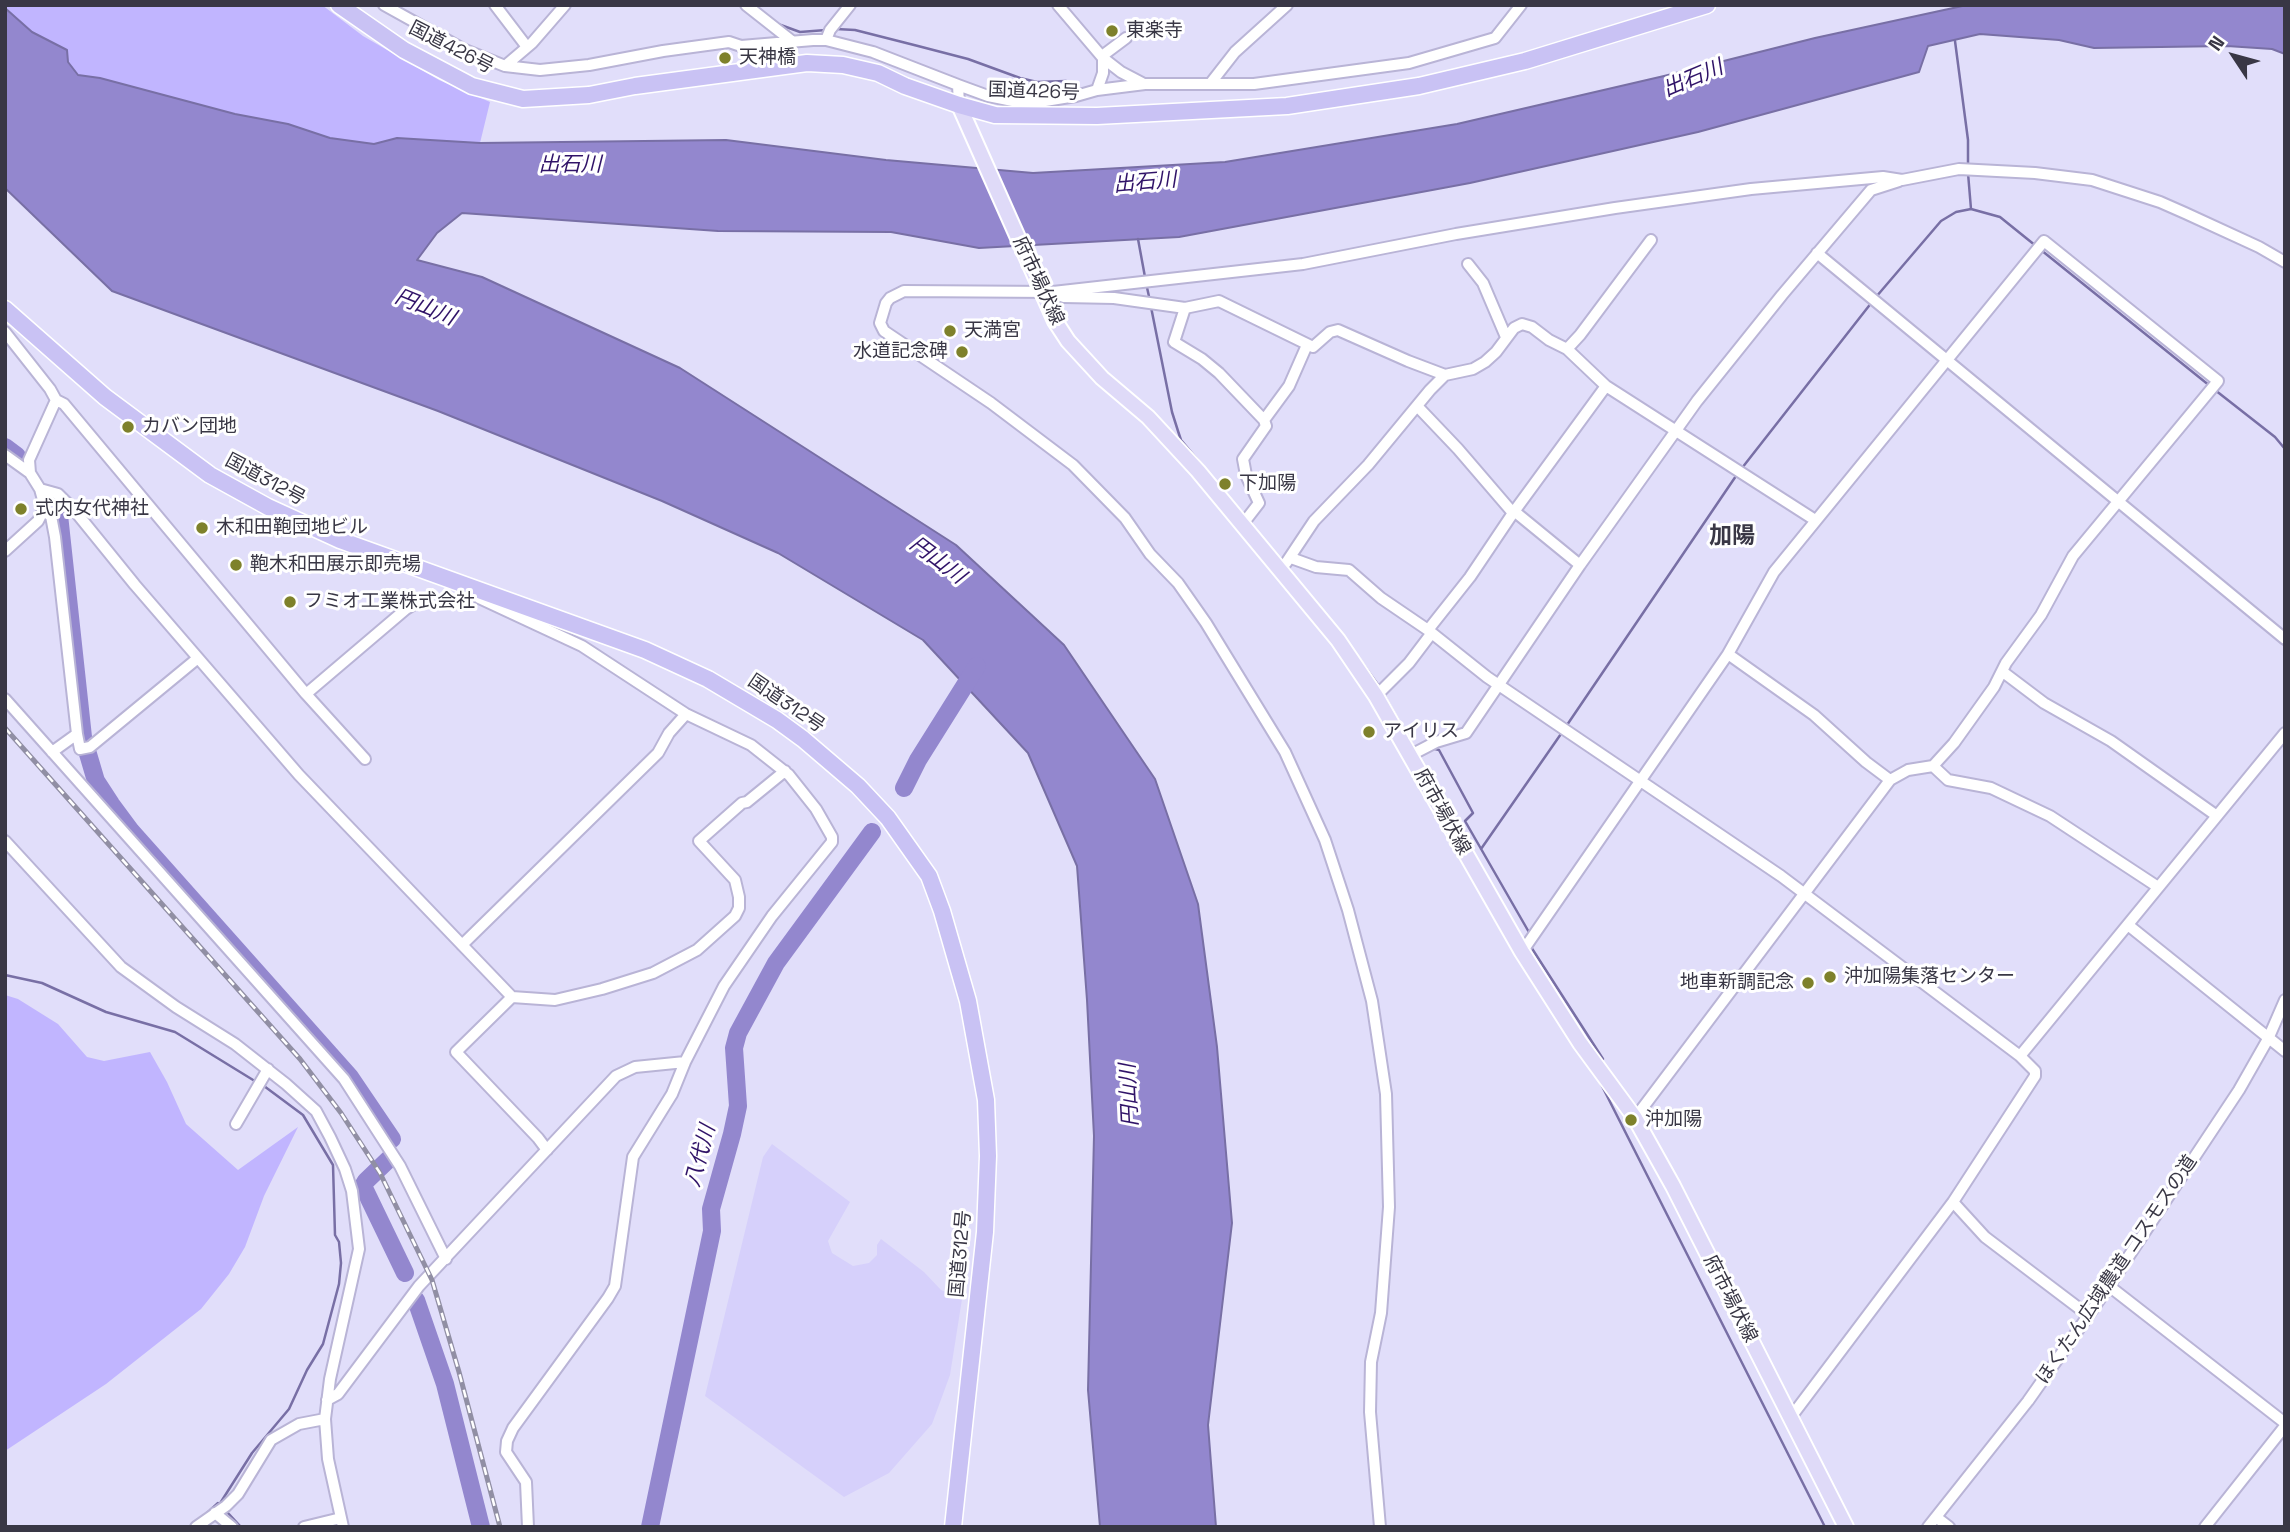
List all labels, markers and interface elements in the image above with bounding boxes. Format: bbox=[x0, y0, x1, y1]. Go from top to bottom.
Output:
street label: 国道426号 bbox=[405, 17, 497, 79]
place label: 東楽寺 bbox=[1126, 20, 1183, 42]
north arrow bbox=[2199, 21, 2269, 91]
marker: 東楽寺 bbox=[1104, 23, 1120, 39]
text: N bbox=[2203, 31, 2230, 56]
place label: 天神橋 bbox=[739, 47, 796, 69]
marker: 天神橋 bbox=[717, 50, 733, 66]
water label: 出石川 bbox=[1659, 55, 1727, 103]
street label: 国道426号 bbox=[988, 79, 1080, 105]
water label: 出石川 bbox=[539, 152, 601, 178]
water label: 出石川 bbox=[1113, 168, 1177, 198]
street label: 府市場伏線 bbox=[1008, 233, 1068, 329]
water label: 円山川 bbox=[391, 285, 459, 331]
place label: 天満宮 bbox=[964, 320, 1021, 342]
marker: 天満宮 bbox=[942, 323, 958, 339]
place label: 水道記念碑 bbox=[853, 341, 948, 363]
marker: 水道記念碑 bbox=[954, 344, 970, 360]
place label: カバン団地 bbox=[142, 416, 237, 438]
marker: カバン団地 bbox=[120, 419, 136, 435]
street label: 国道312号 bbox=[221, 449, 309, 511]
place label: 下加陽 bbox=[1239, 473, 1296, 495]
marker: 下加陽 bbox=[1217, 476, 1233, 492]
place label: 式内女代神社 bbox=[35, 498, 149, 520]
marker: 式内女代神社 bbox=[13, 501, 29, 517]
place label: 木和田鞄団地ビル bbox=[216, 517, 368, 539]
marker: 木和田鞄団地ビル bbox=[194, 520, 210, 536]
district label: 加陽 bbox=[1709, 523, 1755, 551]
water label: 円山川 bbox=[904, 532, 970, 590]
place label: 鞄木和田展示即売場 bbox=[250, 554, 421, 576]
marker: 鞄木和田展示即売場 bbox=[228, 557, 244, 573]
place label: フミオ工業株式会社 bbox=[304, 591, 475, 613]
marker: フミオ工業株式会社 bbox=[282, 594, 298, 610]
street label: 国道312号 bbox=[743, 670, 829, 738]
place label: アイリス bbox=[1383, 721, 1459, 743]
marker: アイリス bbox=[1361, 724, 1377, 740]
street label: 府市場伏線 bbox=[1409, 765, 1475, 859]
place label: 沖加陽集落センター bbox=[1844, 966, 2015, 988]
marker: 沖加陽集落センター bbox=[1822, 969, 1838, 985]
place label: 地車新調記念 bbox=[1680, 972, 1794, 994]
marker: 地車新調記念 bbox=[1800, 975, 1816, 991]
water label: 円山川 bbox=[1116, 1063, 1144, 1127]
place label: 沖加陽 bbox=[1645, 1109, 1702, 1131]
marker: 沖加陽 bbox=[1623, 1112, 1639, 1128]
water label: 八代川 bbox=[681, 1122, 721, 1190]
street label: ほくたん広域農道 コスモスの道 bbox=[2032, 1151, 2202, 1389]
street label: 国道312号 bbox=[946, 1209, 976, 1299]
street label: 府市場伏線 bbox=[1698, 1252, 1762, 1346]

